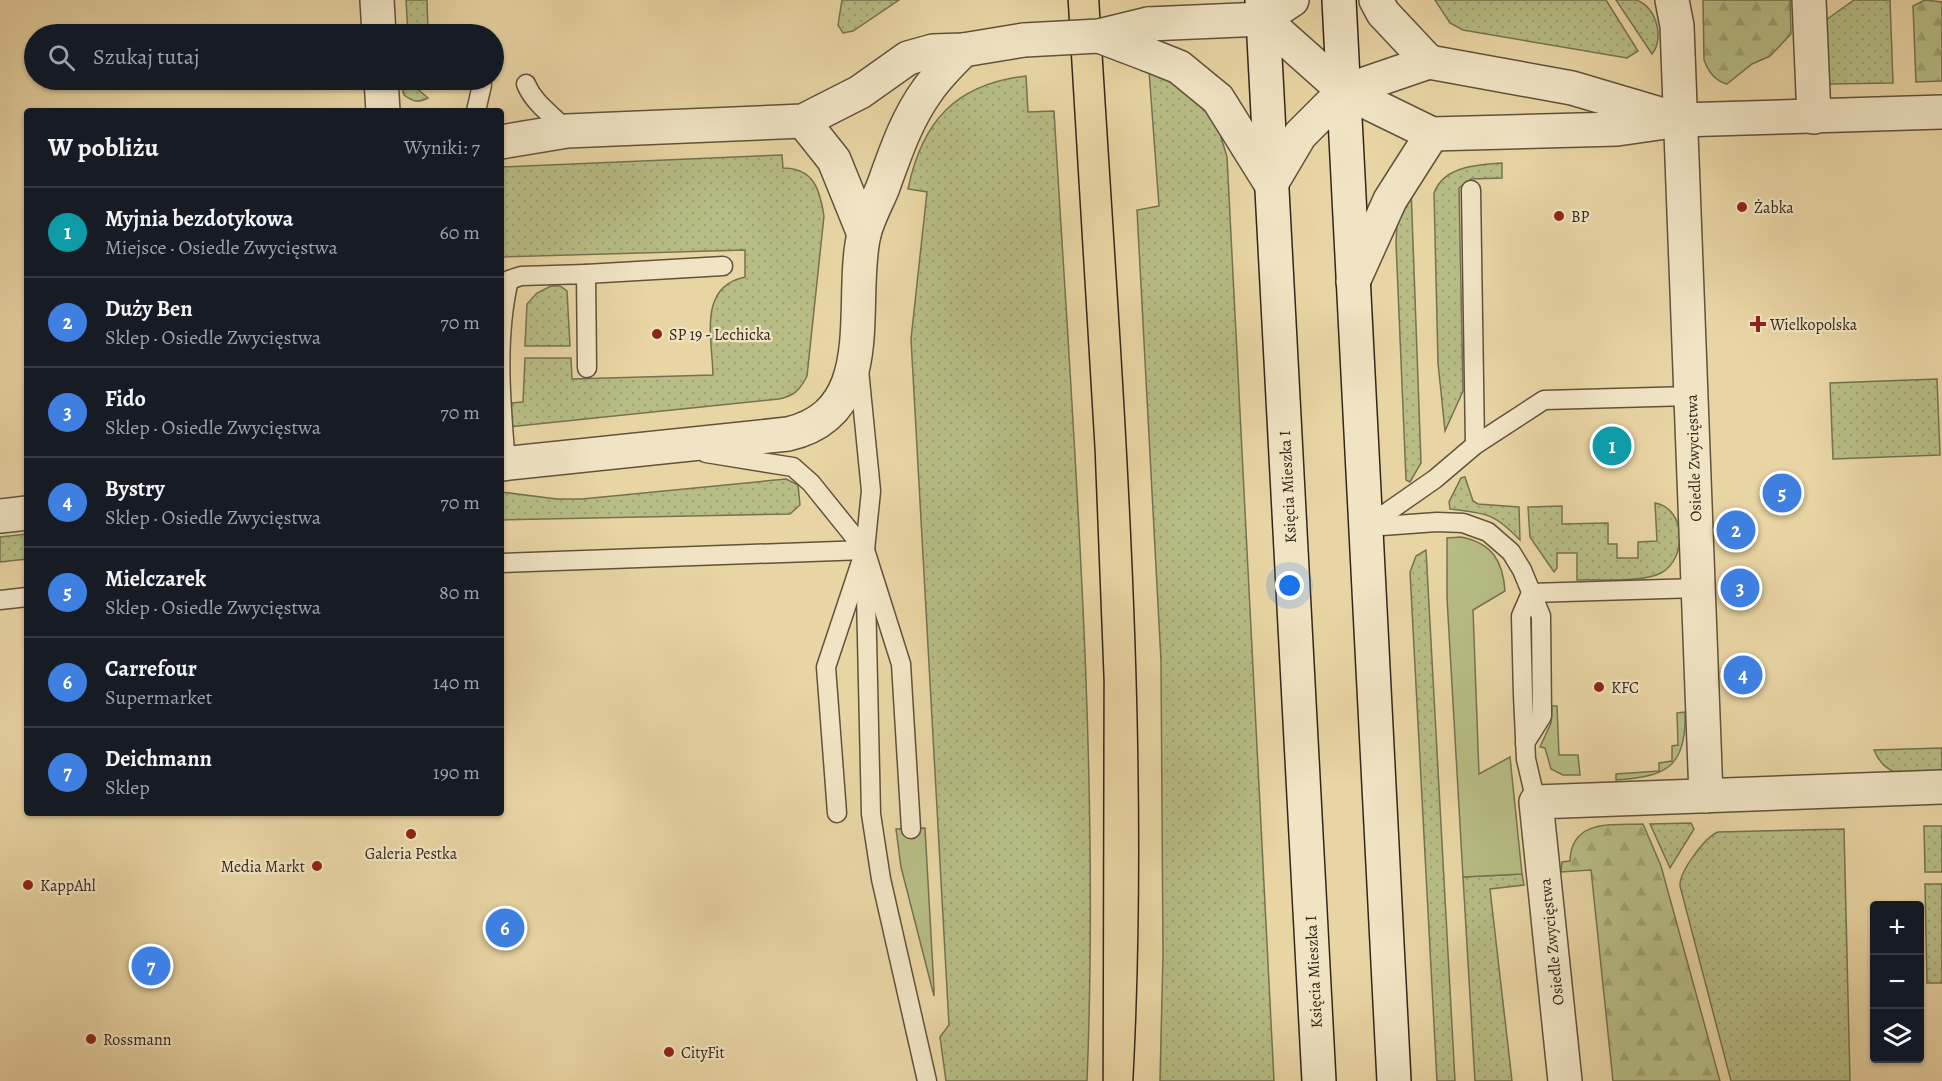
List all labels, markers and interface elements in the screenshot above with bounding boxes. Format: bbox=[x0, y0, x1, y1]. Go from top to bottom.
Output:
search box bbox=[24, 24, 504, 90]
icon: search bbox=[45, 41, 78, 74]
text: Szukaj tutaj bbox=[93, 42, 199, 72]
text: W pobliżu bbox=[48, 130, 159, 165]
text: Wyniki: 7 bbox=[404, 134, 480, 161]
place label: Żabka bbox=[1754, 197, 1794, 219]
marker: Żabka bbox=[1735, 200, 1749, 214]
text: Myjnia bezdotykowa bbox=[105, 204, 293, 234]
place label: BP bbox=[1571, 206, 1590, 228]
marker: BP bbox=[1552, 209, 1566, 223]
text: 1 bbox=[64, 219, 71, 246]
text: 60 m bbox=[440, 219, 480, 246]
text: Miejsce · Osiedle Zwycięstwa bbox=[105, 234, 338, 261]
text: Duży Ben bbox=[105, 294, 193, 324]
text: 2 bbox=[63, 309, 72, 336]
text: 70 m bbox=[440, 309, 480, 336]
place label: Wielkopolska bbox=[1769, 314, 1858, 336]
marker: Wielkopolska bbox=[1751, 317, 1765, 331]
text: Sklep · Osiedle Zwycięstwa bbox=[105, 324, 321, 351]
place label: SP 19 - Lechicka bbox=[669, 324, 772, 346]
marker: SP 19 - Lechicka bbox=[650, 327, 664, 341]
text: Fido bbox=[105, 384, 146, 414]
street label: Osiedle Zwycięstwa bbox=[1681, 393, 1707, 522]
text: 3 bbox=[63, 399, 72, 426]
text: 70 m bbox=[440, 399, 480, 426]
text: Sklep · Osiedle Zwycięstwa bbox=[105, 414, 321, 441]
pin: 1 bbox=[1592, 424, 1632, 468]
street label: Księcia Mieszka I bbox=[1274, 430, 1302, 544]
pin: 5 bbox=[1762, 470, 1802, 516]
text: Bystry bbox=[105, 474, 165, 504]
text: 4 bbox=[63, 489, 72, 516]
text: 70 m bbox=[440, 489, 480, 516]
text: Sklep · Osiedle Zwycięstwa bbox=[105, 504, 321, 531]
pin: 2 bbox=[1716, 508, 1756, 552]
text: Mielczarek bbox=[105, 564, 206, 594]
pin: 3 bbox=[1720, 566, 1760, 610]
your location bbox=[1275, 571, 1304, 600]
text: 5 bbox=[63, 579, 72, 606]
text: 80 m bbox=[439, 579, 480, 606]
text: Sklep · Osiedle Zwycięstwa bbox=[105, 594, 321, 621]
pin: 4 bbox=[1724, 652, 1762, 698]
text: Carrefour bbox=[105, 654, 197, 684]
text: 6 bbox=[63, 669, 72, 696]
text: 140 m bbox=[433, 669, 480, 696]
place label: KFC bbox=[1611, 677, 1639, 699]
marker: KFC bbox=[1592, 680, 1606, 694]
text: Supermarket bbox=[105, 684, 212, 711]
text: Deichmann bbox=[105, 744, 212, 774]
text: 7 bbox=[63, 759, 72, 786]
text: 190 m bbox=[433, 759, 480, 786]
text: Sklep bbox=[105, 774, 150, 801]
marker: Galeria Pestka bbox=[404, 827, 418, 841]
place label: Galeria Pestka bbox=[365, 843, 458, 865]
place label: Media Markt bbox=[221, 856, 305, 878]
marker: Media Markt bbox=[310, 859, 324, 873]
place label: KappAhl bbox=[40, 875, 96, 897]
street label: Osiedle Zwycięstwa bbox=[1534, 877, 1570, 1007]
marker: KappAhl bbox=[21, 878, 35, 892]
map controls bbox=[1870, 901, 1924, 1063]
button: + bbox=[1870, 901, 1924, 955]
pin: 6 bbox=[486, 906, 524, 950]
street label: Księcia Mieszka I bbox=[1300, 915, 1328, 1029]
pin: 7 bbox=[132, 944, 170, 988]
button: − bbox=[1870, 955, 1924, 1009]
button: layers bbox=[1870, 1009, 1924, 1063]
place label: Rossmann bbox=[103, 1029, 172, 1051]
marker: Rossmann bbox=[84, 1032, 98, 1046]
place label: CityFit bbox=[681, 1042, 725, 1064]
marker: CityFit bbox=[662, 1045, 676, 1059]

